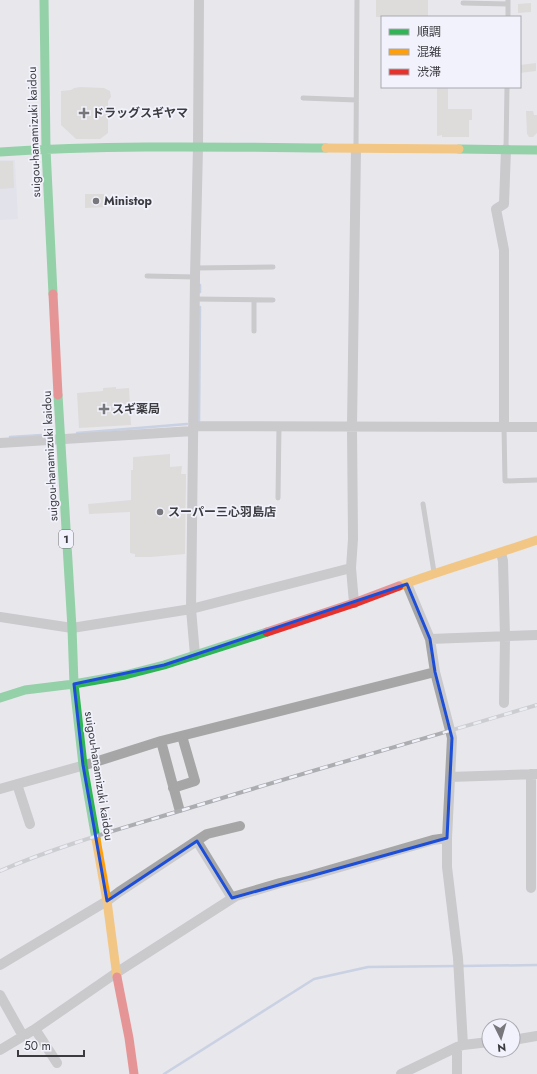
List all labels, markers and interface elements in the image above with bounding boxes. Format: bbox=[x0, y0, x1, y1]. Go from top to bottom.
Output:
legend bbox=[381, 16, 521, 88]
text: 順調 bbox=[417, 23, 441, 41]
text: 混雑 bbox=[417, 43, 441, 61]
text: 渋滞 bbox=[417, 63, 441, 81]
street label: suigou-hanamizuki kaidou bbox=[23, 66, 45, 198]
place label: ドラッグスギヤマ bbox=[92, 104, 188, 122]
marker: ドラッグスギヤマ bbox=[79, 108, 89, 118]
place label: Ministop bbox=[104, 192, 153, 210]
marker: Ministop bbox=[91, 196, 101, 206]
street label: suigou-hanamizuki kaidou bbox=[38, 390, 62, 522]
place label: スギ薬局 bbox=[112, 400, 160, 418]
marker: スギ薬局 bbox=[99, 404, 109, 414]
place label: スーパー三心羽島店 bbox=[168, 503, 276, 521]
marker: スーパー三心羽島店 bbox=[155, 507, 165, 517]
road number: 1 bbox=[59, 530, 73, 548]
street label: suigou-hanamizuki kaidou bbox=[80, 710, 118, 842]
north arrow bbox=[481, 1018, 521, 1058]
scale bar bbox=[18, 1032, 84, 1058]
text: 50 m bbox=[24, 1037, 51, 1055]
text: N bbox=[497, 1040, 507, 1056]

